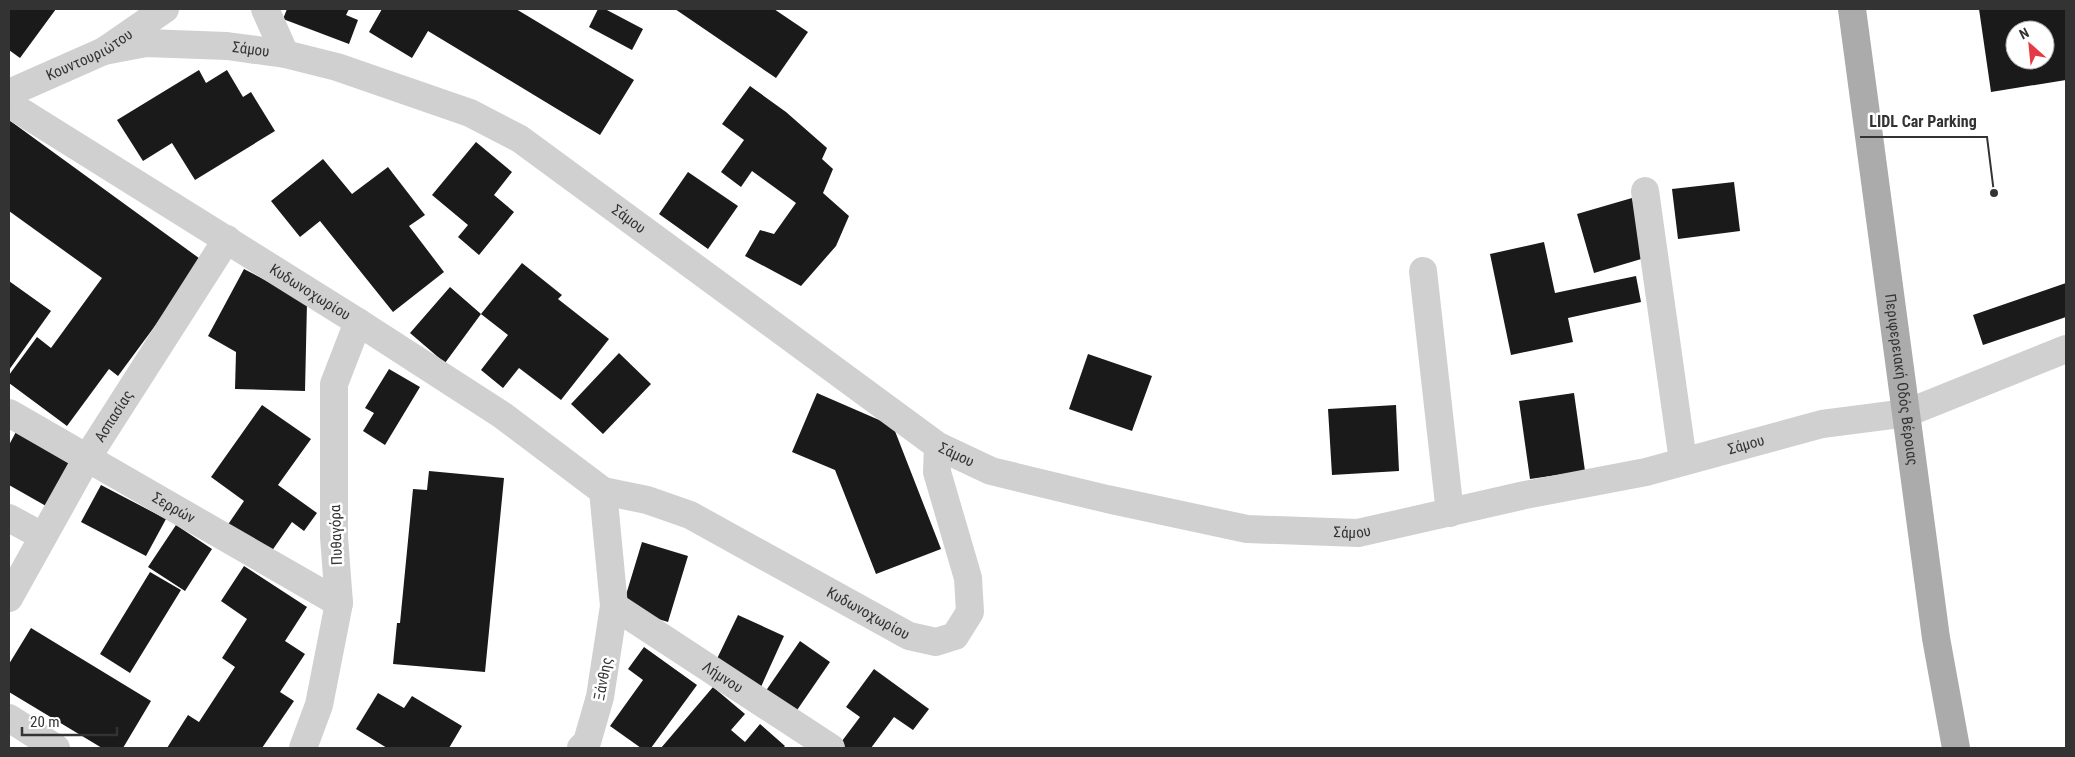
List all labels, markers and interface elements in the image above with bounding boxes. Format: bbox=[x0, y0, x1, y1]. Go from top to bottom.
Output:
north arrow bbox=[2005, 20, 2055, 70]
text: N bbox=[2017, 24, 2032, 42]
street label: Κουντουριώτου bbox=[43, 25, 136, 84]
street label: Σάμου bbox=[231, 38, 271, 61]
callout: LIDL Car Parking bbox=[1860, 106, 1987, 137]
text: LIDL Car Parking bbox=[1869, 112, 1977, 131]
street label: Σάμου bbox=[608, 201, 649, 237]
street label: Κυδωνοχωρίου bbox=[266, 260, 354, 324]
street label: Περιφερειακή Οδός Βέροιας bbox=[1881, 293, 1922, 467]
street label: Ασπασίας bbox=[91, 387, 137, 445]
street label: Σάμου bbox=[1726, 431, 1766, 458]
street label: Σάμου bbox=[936, 439, 977, 471]
street label: Σερρών bbox=[149, 488, 199, 528]
street label: Πυθαγόρα bbox=[326, 504, 346, 565]
street label: Σάμου bbox=[1333, 521, 1372, 542]
street label: Κυδωνοχωρίου bbox=[824, 583, 913, 644]
street label: Ξάνθης bbox=[590, 656, 616, 702]
street label: Λήμνου bbox=[699, 657, 746, 697]
scale bar bbox=[22, 704, 118, 736]
text: 20 m bbox=[30, 713, 60, 731]

